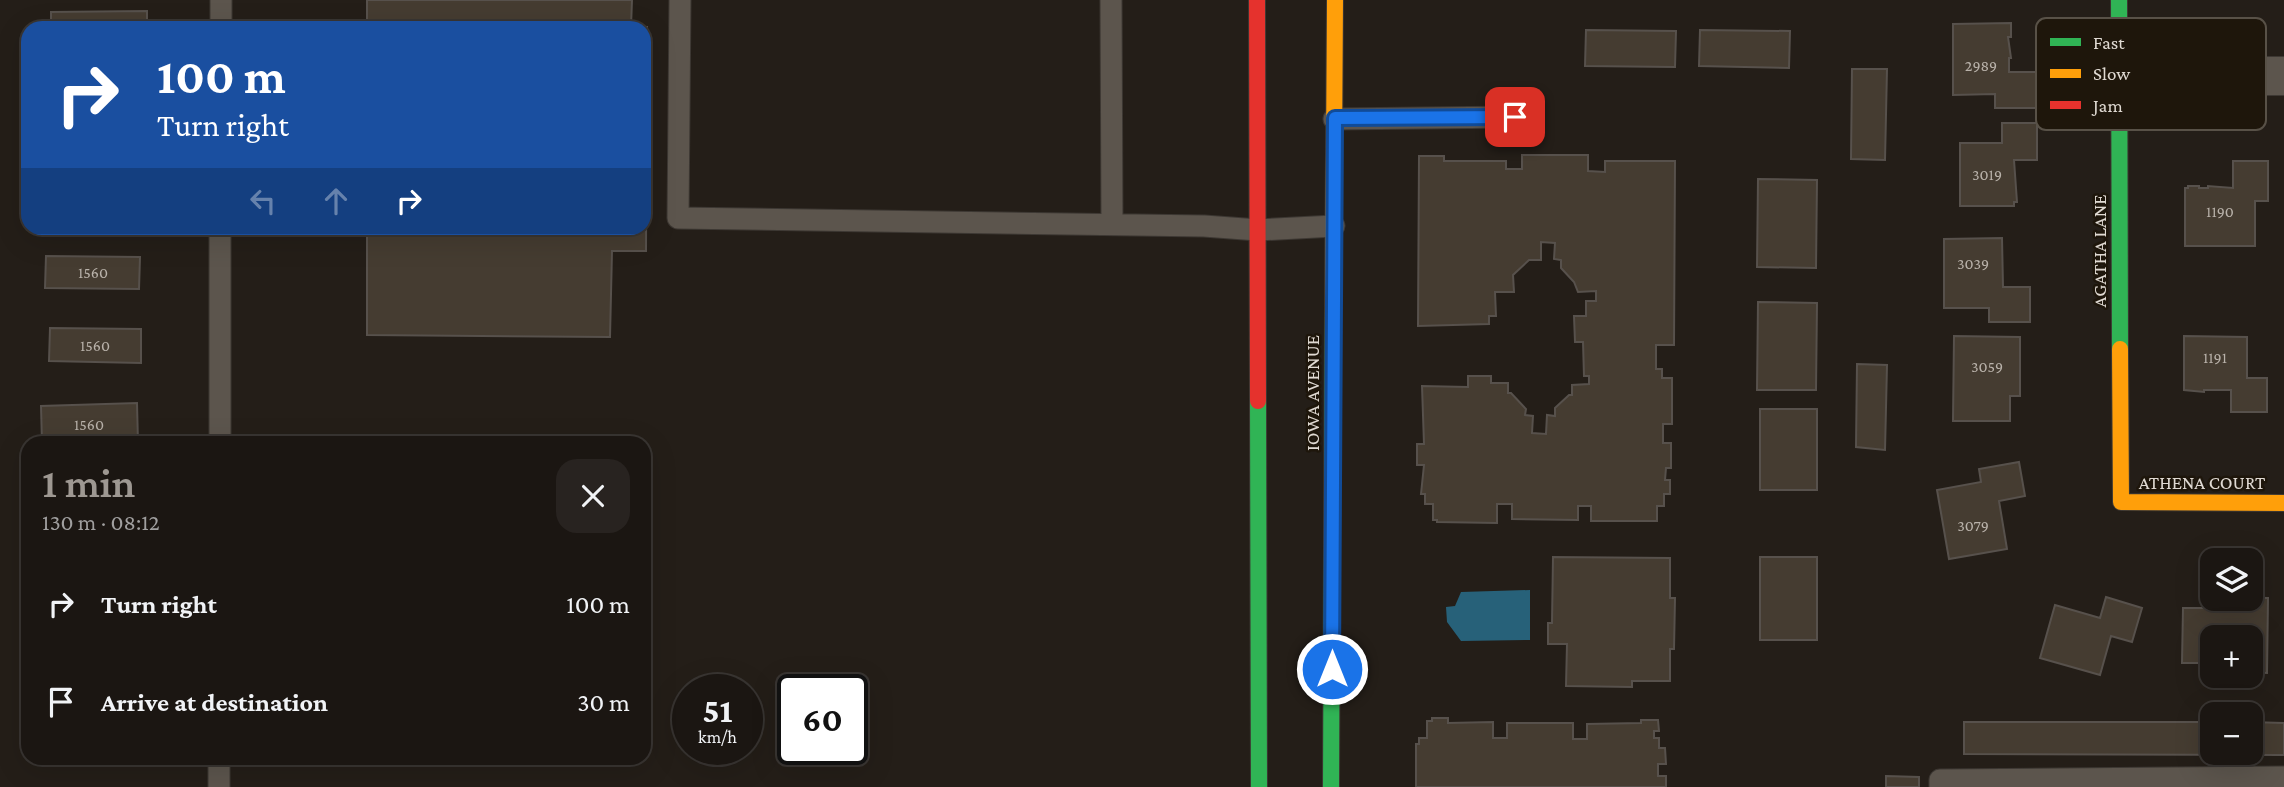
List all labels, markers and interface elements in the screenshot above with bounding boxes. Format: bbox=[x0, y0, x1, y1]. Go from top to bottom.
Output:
legend bbox=[2036, 18, 2266, 130]
text: Fast bbox=[2093, 32, 2125, 53]
icon: right bbox=[42, 49, 133, 140]
text: 100 m bbox=[157, 49, 286, 104]
house number: 2989 bbox=[1965, 57, 1997, 74]
text: Slow bbox=[2093, 63, 2130, 84]
pin bbox=[1485, 87, 1545, 147]
text: Jam bbox=[2091, 95, 2123, 116]
icon: arrive bbox=[1496, 98, 1534, 136]
text: Turn right bbox=[157, 107, 289, 143]
house number: 3019 bbox=[1972, 166, 2002, 183]
icon: left bbox=[244, 182, 282, 220]
icon: ahead bbox=[317, 182, 355, 220]
icon: right bbox=[390, 182, 428, 220]
street label: AGATHA LANE bbox=[2089, 194, 2110, 308]
house number: 1190 bbox=[2206, 203, 2234, 220]
house number: 3039 bbox=[1957, 255, 1989, 272]
house number: 1560 bbox=[78, 264, 108, 281]
street label: IOWA AVENUE bbox=[1302, 335, 1323, 451]
house number: 1560 bbox=[80, 337, 110, 354]
house number: 1191 bbox=[2203, 349, 2227, 366]
house number: 3059 bbox=[1971, 358, 2003, 375]
house number: 1560 bbox=[74, 416, 104, 433]
text: 1 min bbox=[42, 459, 135, 506]
button: close bbox=[556, 459, 630, 533]
street label: ATHENA COURT bbox=[2139, 472, 2266, 493]
text: 130 m · 08:12 bbox=[42, 509, 160, 535]
house number: 3079 bbox=[1957, 517, 1989, 534]
map controls bbox=[2200, 548, 2263, 765]
button: layers bbox=[2200, 548, 2263, 611]
icon: right bbox=[42, 585, 80, 623]
text: Turn right bbox=[101, 590, 217, 619]
text: 100 m bbox=[566, 590, 630, 619]
button: + bbox=[2200, 625, 2263, 688]
position arrow bbox=[1295, 632, 1369, 706]
speed limit sign: 60 bbox=[777, 674, 868, 765]
icon: arrive bbox=[42, 683, 80, 721]
text: Arrive at destination bbox=[101, 688, 328, 717]
text: 30 m bbox=[577, 688, 630, 717]
text: 51 bbox=[702, 691, 733, 730]
button: − bbox=[2200, 702, 2263, 765]
text: km/h bbox=[698, 727, 737, 747]

